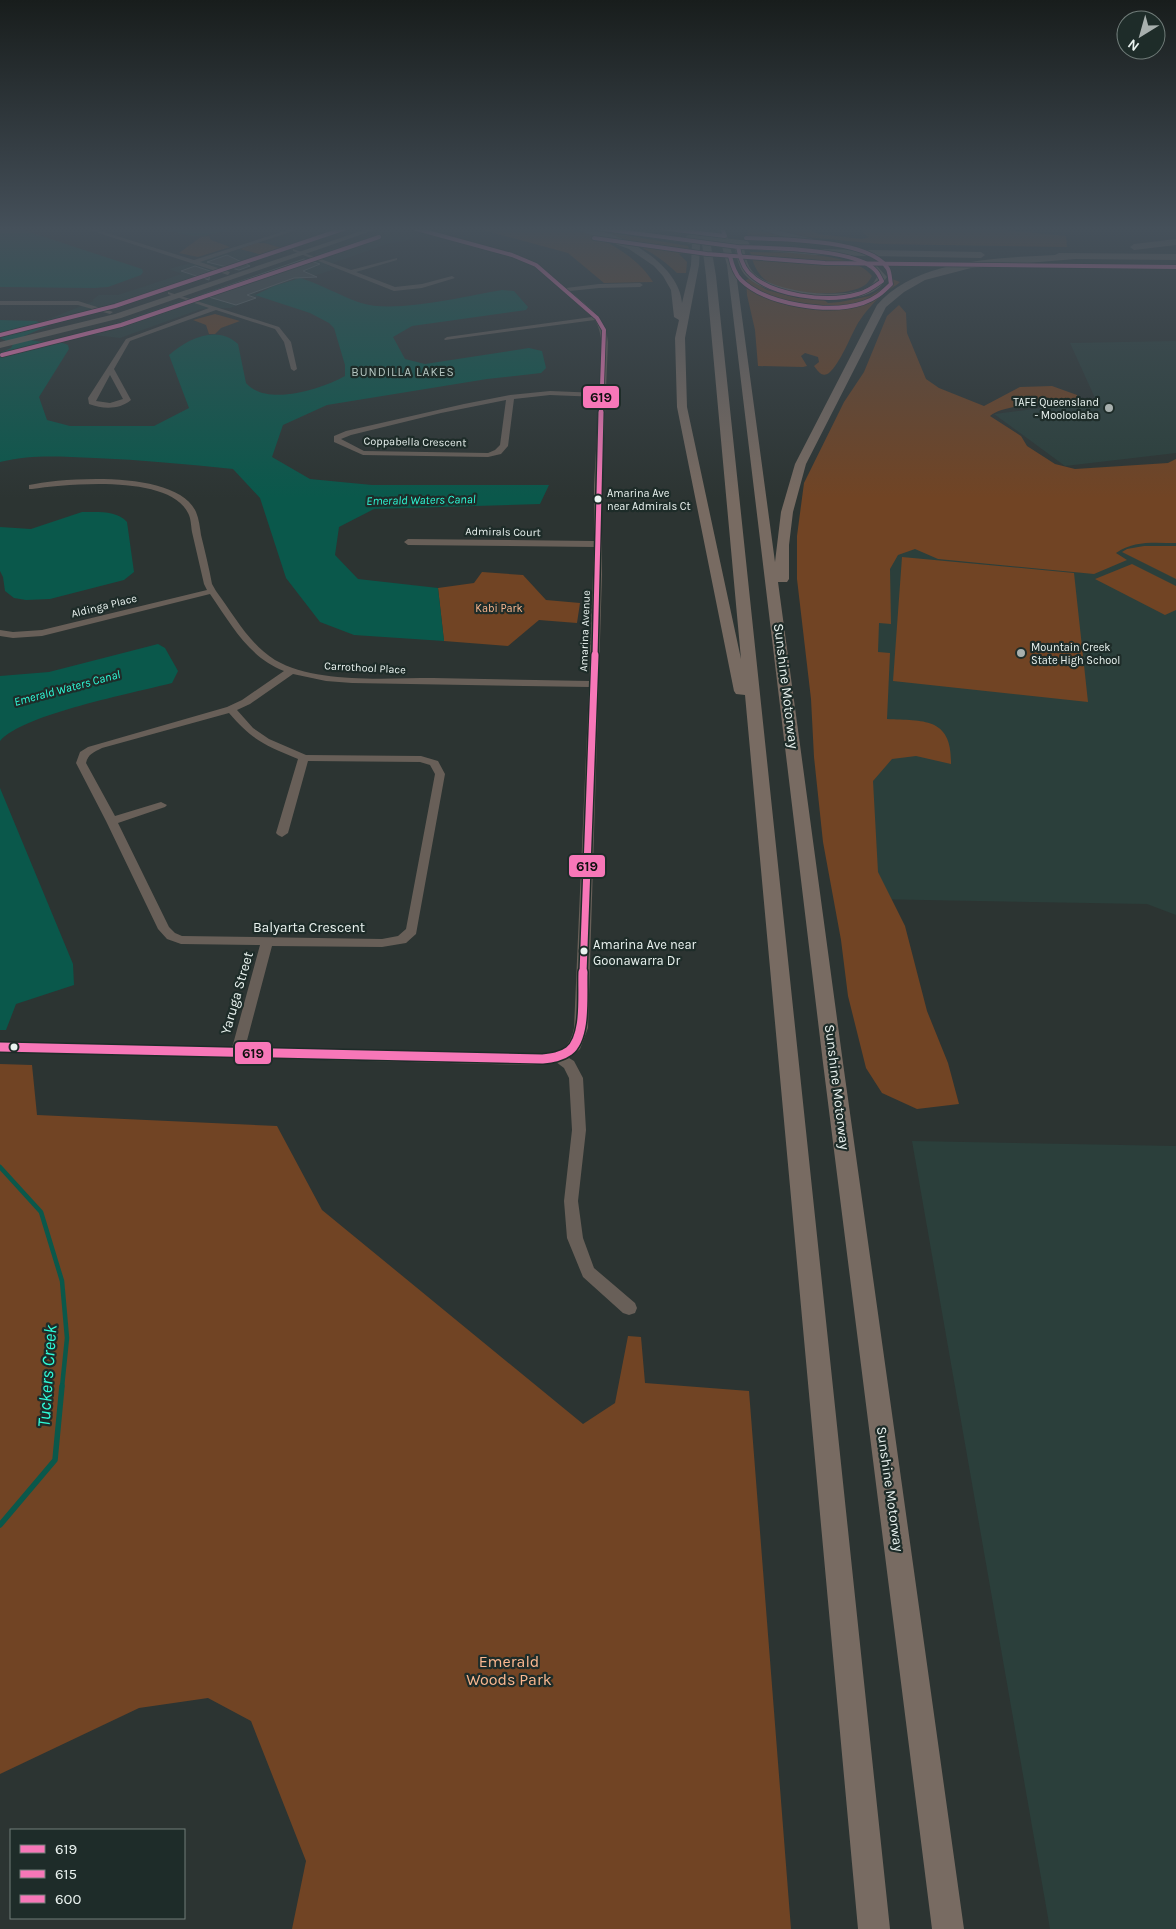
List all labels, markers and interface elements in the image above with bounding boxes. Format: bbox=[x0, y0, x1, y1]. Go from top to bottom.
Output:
north arrow bbox=[1116, 10, 1166, 60]
text: N bbox=[1124, 35, 1143, 55]
district label: BUNDILLA LAKES bbox=[351, 365, 455, 379]
line badge: 619 bbox=[582, 385, 620, 409]
text: 619 bbox=[590, 389, 612, 406]
place label: TAFE Queensland - Mooloolaba bbox=[1013, 396, 1099, 422]
marker: TAFE Queensland - Mooloolaba bbox=[1103, 402, 1115, 414]
street label: Coppabella Crescent bbox=[363, 435, 467, 449]
place label: Amarina Ave near Admirals Ct bbox=[607, 487, 691, 513]
water label: Emerald Waters Canal bbox=[366, 492, 476, 508]
marker: Amarina Ave near Admirals Ct bbox=[593, 494, 603, 504]
street label: Admirals Court bbox=[465, 525, 541, 539]
street label: Amarina Avenue bbox=[577, 590, 593, 672]
street label: Aldinga Place bbox=[70, 591, 139, 620]
park label: Kabi Park bbox=[475, 602, 523, 615]
street label: Sunshine Motorway bbox=[770, 622, 802, 750]
place label: Mountain Creek State High School bbox=[1031, 641, 1120, 667]
marker: Mountain Creek State High School bbox=[1015, 647, 1027, 659]
street label: Carrothool Place bbox=[324, 659, 407, 677]
water label: Emerald Waters Canal bbox=[12, 667, 122, 709]
line badge: 619 bbox=[568, 854, 606, 878]
text: 619 bbox=[576, 858, 598, 875]
street label: Balyarta Crescent bbox=[253, 919, 365, 936]
place label: Amarina Ave near Goonawarra Dr bbox=[593, 937, 697, 968]
marker: Amarina Ave near Goonawarra Dr bbox=[579, 946, 589, 956]
street label: Yaruga Street bbox=[217, 950, 257, 1036]
street label: Sunshine Motorway bbox=[821, 1023, 853, 1151]
line badge: 619 bbox=[234, 1041, 272, 1065]
unlabelled marker bbox=[9, 1042, 19, 1052]
text: 619 bbox=[242, 1045, 264, 1062]
water label: Tuckers Creek bbox=[32, 1323, 62, 1428]
street label: Sunshine Motorway bbox=[873, 1425, 907, 1553]
park label: Emerald Woods Park bbox=[466, 1652, 552, 1689]
legend bbox=[10, 1829, 185, 1919]
text: 619 bbox=[55, 1840, 77, 1858]
text: 615 bbox=[55, 1865, 77, 1883]
text: 600 bbox=[55, 1890, 81, 1908]

